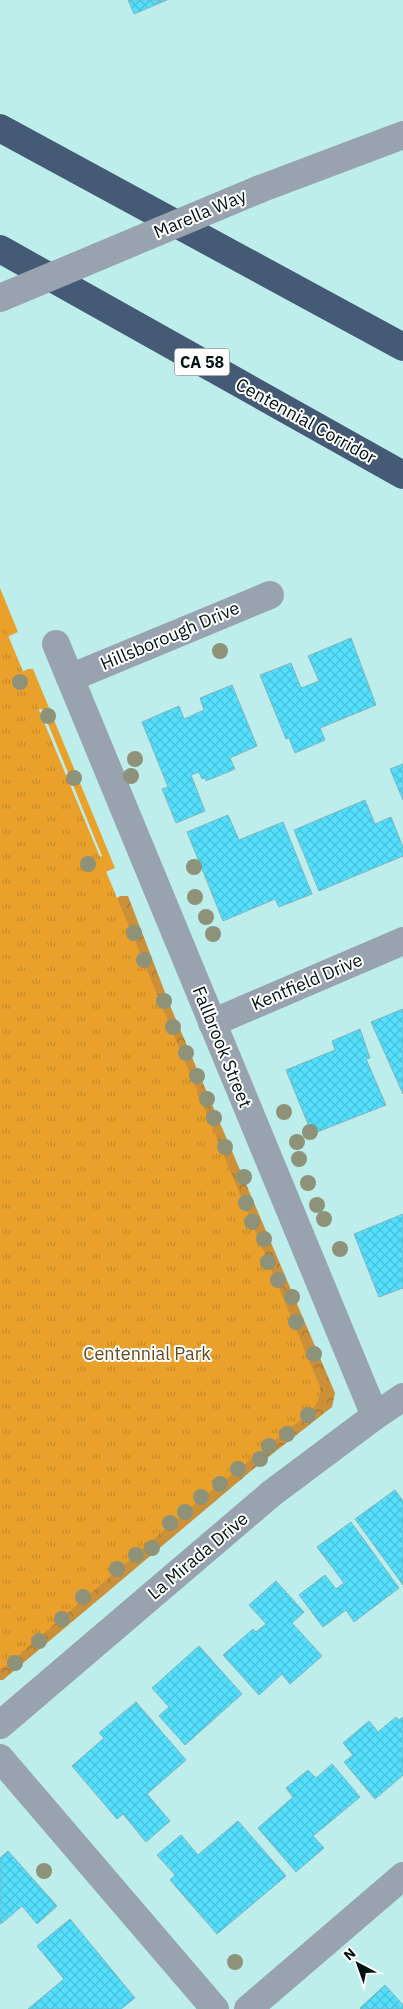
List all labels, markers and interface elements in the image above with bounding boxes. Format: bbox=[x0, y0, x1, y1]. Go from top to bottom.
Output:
street label: Marella Way bbox=[150, 184, 250, 243]
road number: CA 58 bbox=[174, 348, 230, 376]
street label: Centennial Corridor bbox=[232, 372, 381, 469]
street label: Hillsborough Drive bbox=[97, 596, 243, 675]
street label: Kentfield Drive bbox=[248, 948, 366, 1015]
street label: Fallbrook Street bbox=[188, 983, 257, 1111]
park label: Centennial Park bbox=[83, 1342, 211, 1365]
street label: La Mirada Drive bbox=[143, 1507, 253, 1604]
north arrow bbox=[333, 1939, 383, 1989]
text: N bbox=[340, 1944, 359, 1964]

